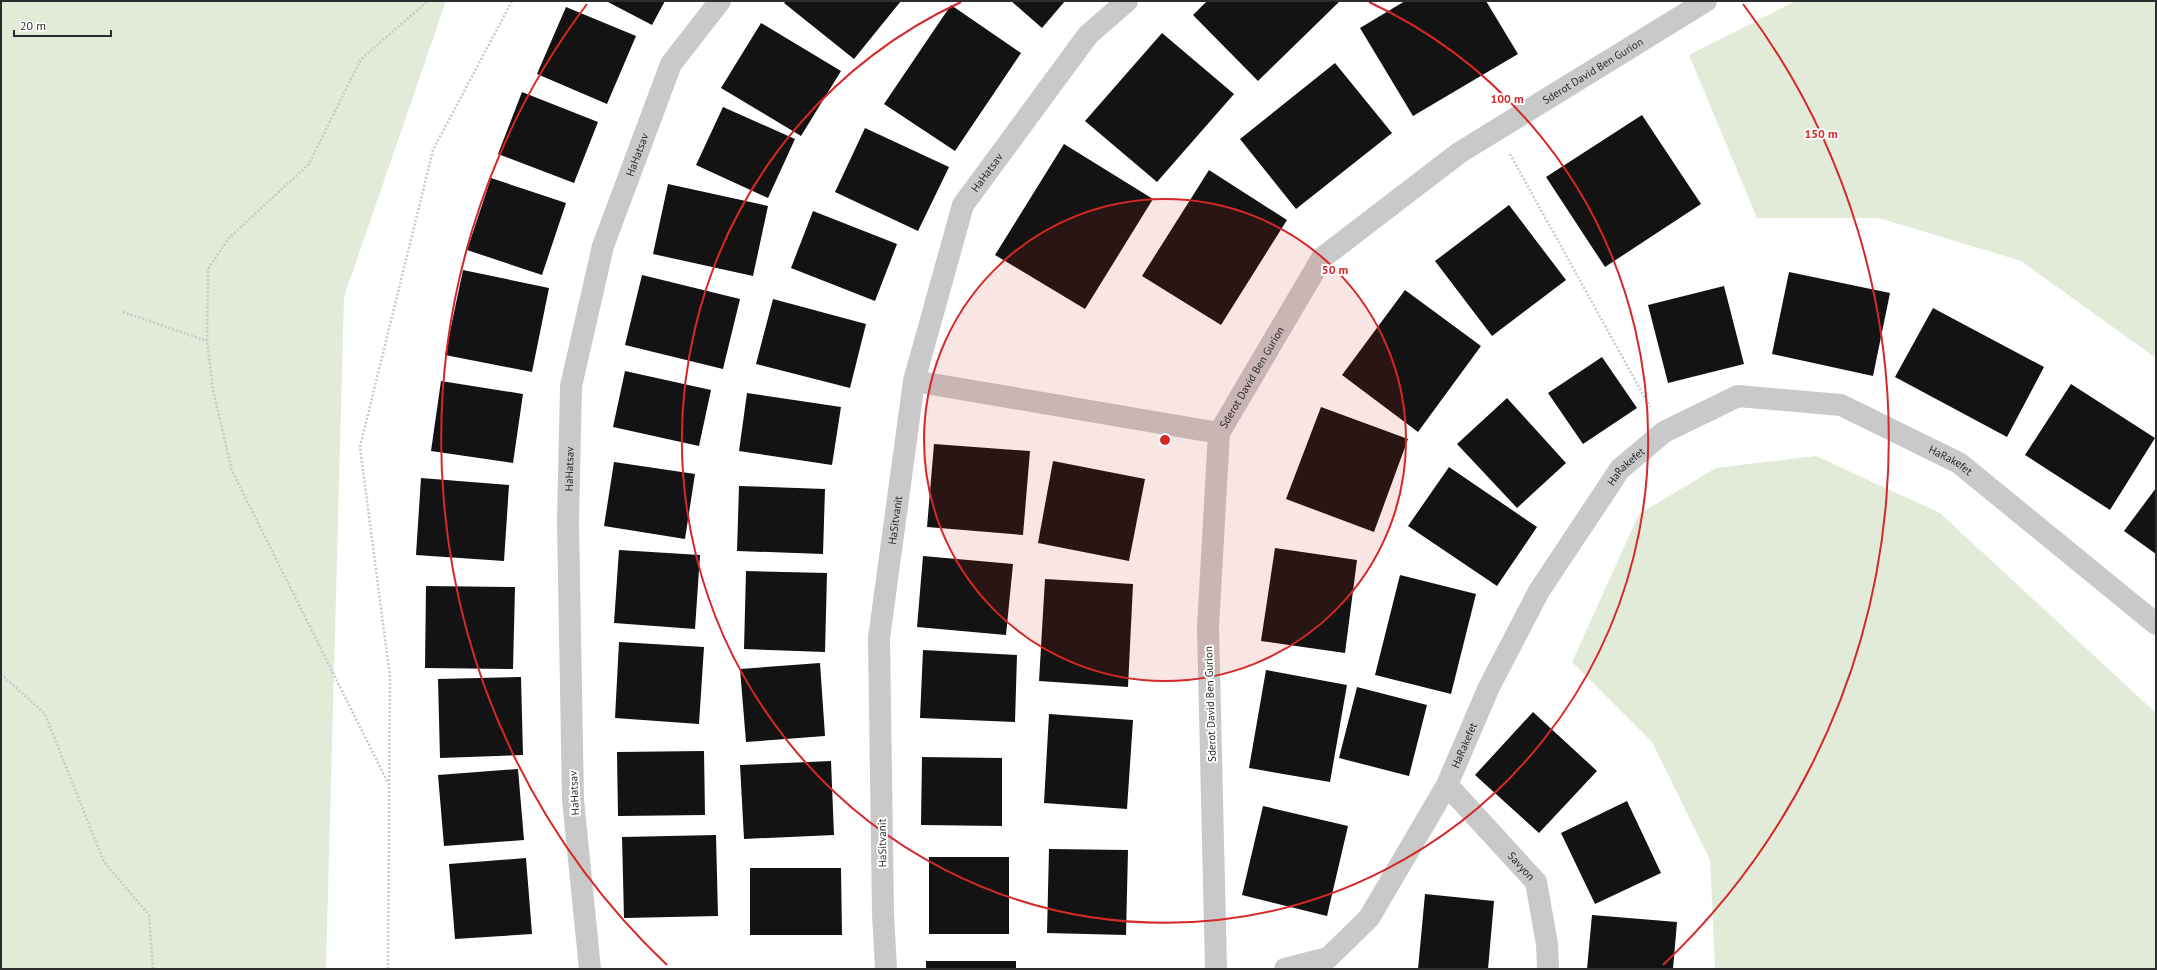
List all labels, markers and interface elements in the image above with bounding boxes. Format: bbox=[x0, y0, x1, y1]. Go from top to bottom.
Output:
scale bar bbox=[14, 12, 111, 38]
text: 20 m bbox=[20, 18, 46, 33]
street label: Sderot David Ben Gurion bbox=[1540, 34, 1646, 107]
text: 100 m bbox=[1490, 91, 1524, 106]
text: 150 m bbox=[1804, 126, 1838, 141]
street label: HaHatsav bbox=[623, 131, 652, 178]
street label: HaHatsav bbox=[968, 150, 1006, 195]
text: 50 m bbox=[1322, 262, 1348, 277]
street label: Sderot David Ben Gurion bbox=[1216, 324, 1287, 431]
centre of rings bbox=[1158, 433, 1172, 447]
street label: HaRakefet bbox=[1926, 442, 1975, 478]
street label: HaRakefet bbox=[1604, 444, 1648, 488]
street label: HaHatsav bbox=[562, 446, 577, 492]
street label: HaSitvanit bbox=[885, 495, 905, 545]
street label: Sderot David Ben Gurion bbox=[1201, 646, 1219, 762]
street label: HaRakefet bbox=[1448, 720, 1480, 770]
street label: HaHatsav bbox=[566, 770, 582, 816]
street label: HaSitvanit bbox=[875, 818, 889, 868]
street label: Savyon bbox=[1505, 849, 1538, 883]

